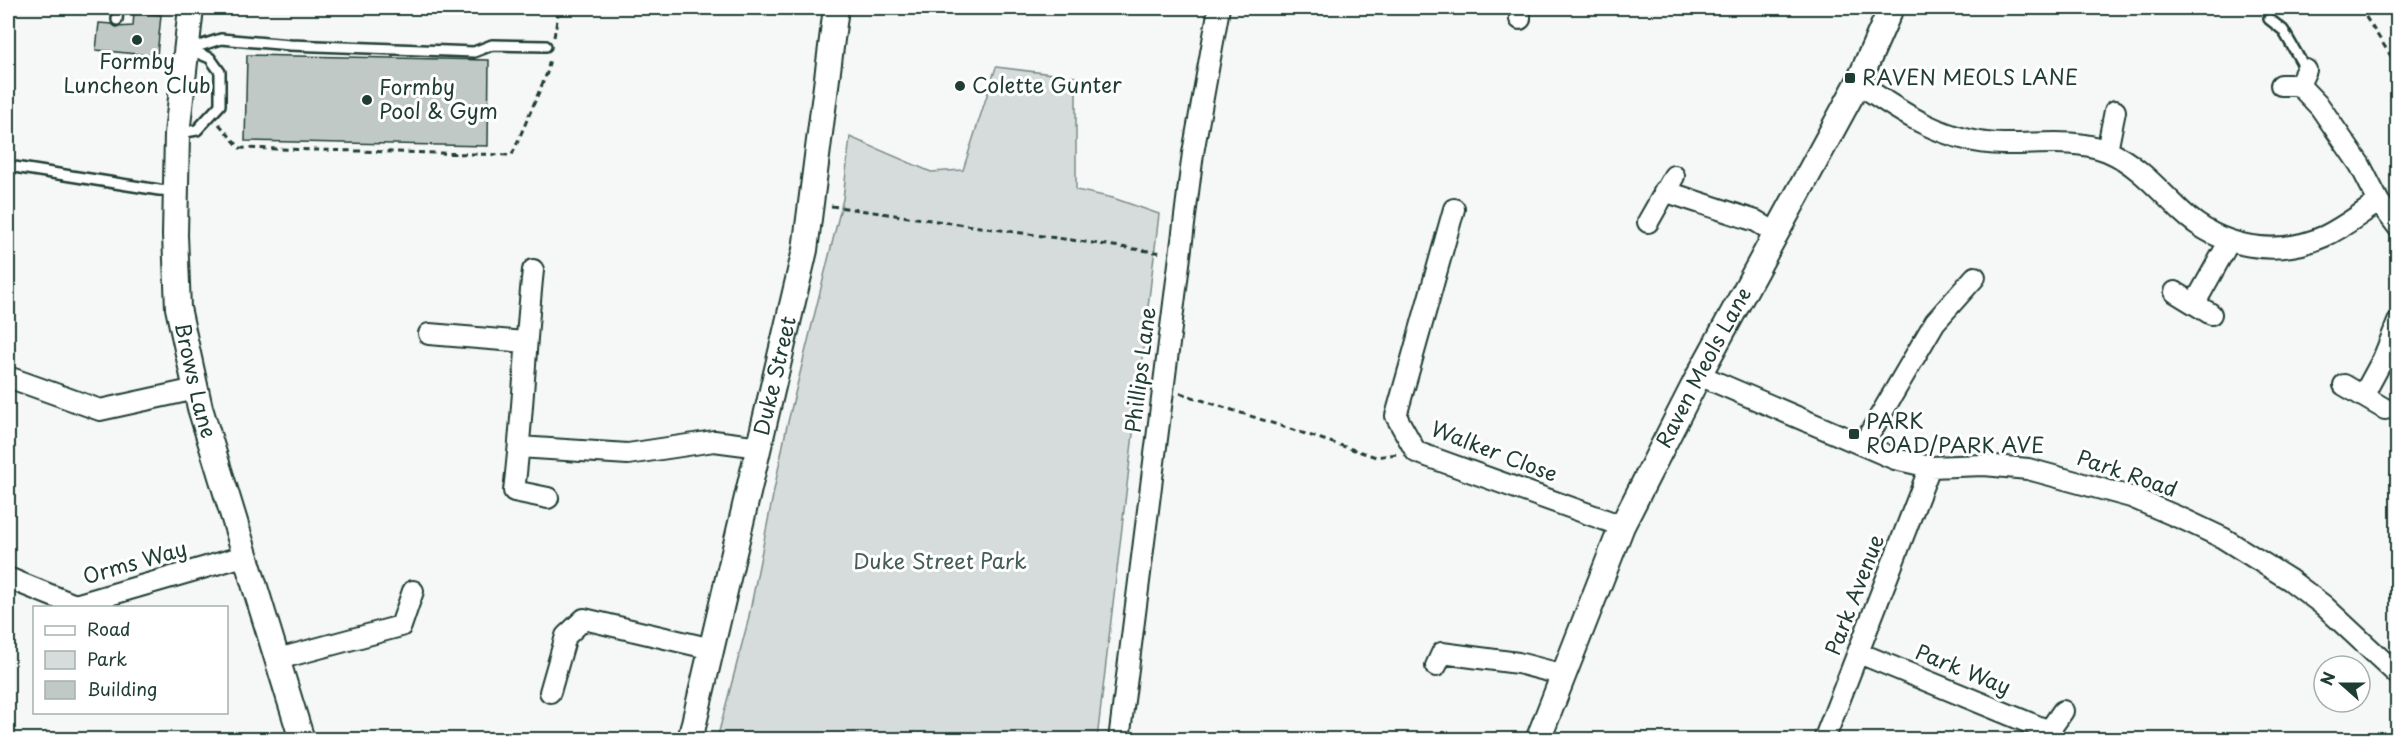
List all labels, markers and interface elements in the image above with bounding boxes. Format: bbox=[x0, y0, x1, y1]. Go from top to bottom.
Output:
marker: Formby Luncheon Club bbox=[130, 33, 144, 47]
place label: Formby Luncheon Club bbox=[63, 44, 211, 100]
place label: RAVEN MEOLS LANE bbox=[1862, 60, 2078, 92]
place label: Colette Gunter bbox=[972, 68, 1122, 100]
place label: Formby Pool & Gym bbox=[379, 70, 498, 126]
marker: RAVEN MEOLS LANE bbox=[1843, 71, 1857, 85]
marker: Colette Gunter bbox=[953, 79, 967, 93]
marker: Formby Pool & Gym bbox=[360, 93, 374, 107]
street label: Raven Meols Lane bbox=[1646, 281, 1758, 453]
street label: Phillips Lane bbox=[1115, 305, 1163, 434]
street label: Duke Street bbox=[744, 313, 803, 438]
street label: Brows Lane bbox=[168, 319, 226, 442]
place label: PARK ROAD/PARK AVE bbox=[1866, 404, 2045, 460]
street label: Walker Close bbox=[1427, 411, 1563, 489]
marker: PARK ROAD/PARK AVE bbox=[1847, 427, 1861, 441]
street label: Park Road bbox=[2073, 440, 2182, 504]
street label: Park Avenue bbox=[1815, 529, 1891, 659]
street label: Orms Way bbox=[79, 531, 190, 591]
park label: Duke Street Park bbox=[853, 544, 1027, 576]
legend bbox=[33, 606, 228, 714]
text: Road bbox=[87, 615, 131, 642]
street label: Park Way bbox=[1911, 635, 2016, 702]
text: Park bbox=[87, 645, 127, 672]
north arrow bbox=[2312, 654, 2372, 714]
text: N bbox=[2314, 668, 2341, 688]
text: Building bbox=[87, 675, 157, 702]

